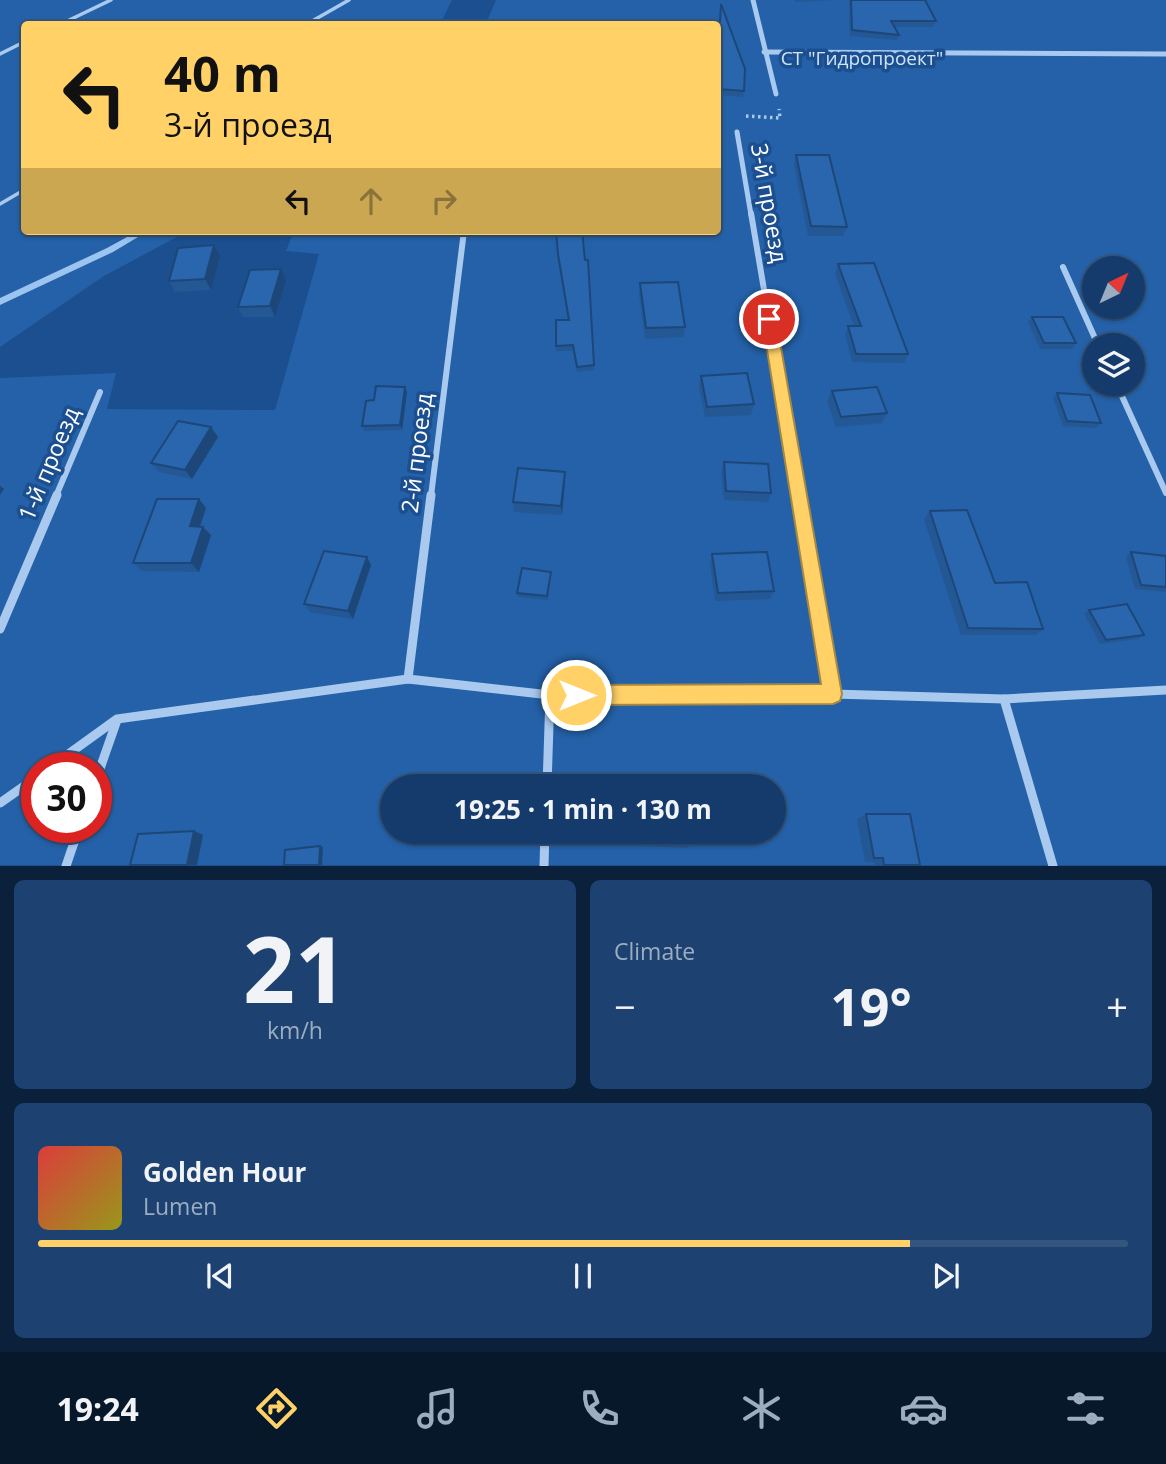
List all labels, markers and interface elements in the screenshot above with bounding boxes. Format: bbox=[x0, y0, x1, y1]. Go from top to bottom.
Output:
text: 40 m bbox=[164, 40, 281, 106]
park label: СТ "Гидропроект" bbox=[781, 45, 943, 71]
icon: left bbox=[49, 49, 140, 140]
text: 3-й проезд bbox=[164, 103, 332, 146]
street label: 3-й проезд bbox=[744, 141, 796, 265]
icon: left bbox=[279, 182, 317, 220]
icon: ahead bbox=[352, 182, 390, 220]
icon: right bbox=[425, 182, 463, 220]
north arrow bbox=[1082, 256, 1144, 318]
map controls bbox=[1082, 256, 1145, 396]
pin bbox=[739, 289, 799, 349]
icon: arrive bbox=[750, 300, 788, 338]
button: layers bbox=[1082, 333, 1145, 396]
street label: 2-й проезд bbox=[393, 391, 439, 515]
street label: 1-й проезд bbox=[10, 402, 86, 525]
position arrow bbox=[539, 658, 613, 732]
speed limit sign: 30 bbox=[21, 752, 112, 843]
text: 19:25 · 1 min · 130 m bbox=[454, 791, 712, 827]
text: 21 bbox=[243, 906, 347, 1030]
text: Climate bbox=[614, 935, 695, 967]
text: 19° bbox=[830, 970, 912, 1041]
text: − bbox=[614, 980, 636, 1032]
text: + bbox=[1106, 980, 1128, 1032]
text: km/h bbox=[267, 1014, 323, 1046]
text: Golden Hour bbox=[143, 1154, 306, 1190]
text: Lumen bbox=[143, 1190, 217, 1222]
icon: previous bbox=[201, 1257, 239, 1295]
icon: pause bbox=[564, 1257, 602, 1295]
icon: next bbox=[927, 1257, 965, 1295]
icon: directions bbox=[252, 1384, 301, 1433]
icon: music bbox=[413, 1384, 462, 1433]
icon: phone bbox=[575, 1384, 624, 1433]
icon: climate bbox=[737, 1384, 786, 1433]
icon: car bbox=[899, 1384, 948, 1433]
icon: filters bbox=[1061, 1384, 1110, 1433]
text: 19:24 bbox=[56, 1387, 139, 1430]

